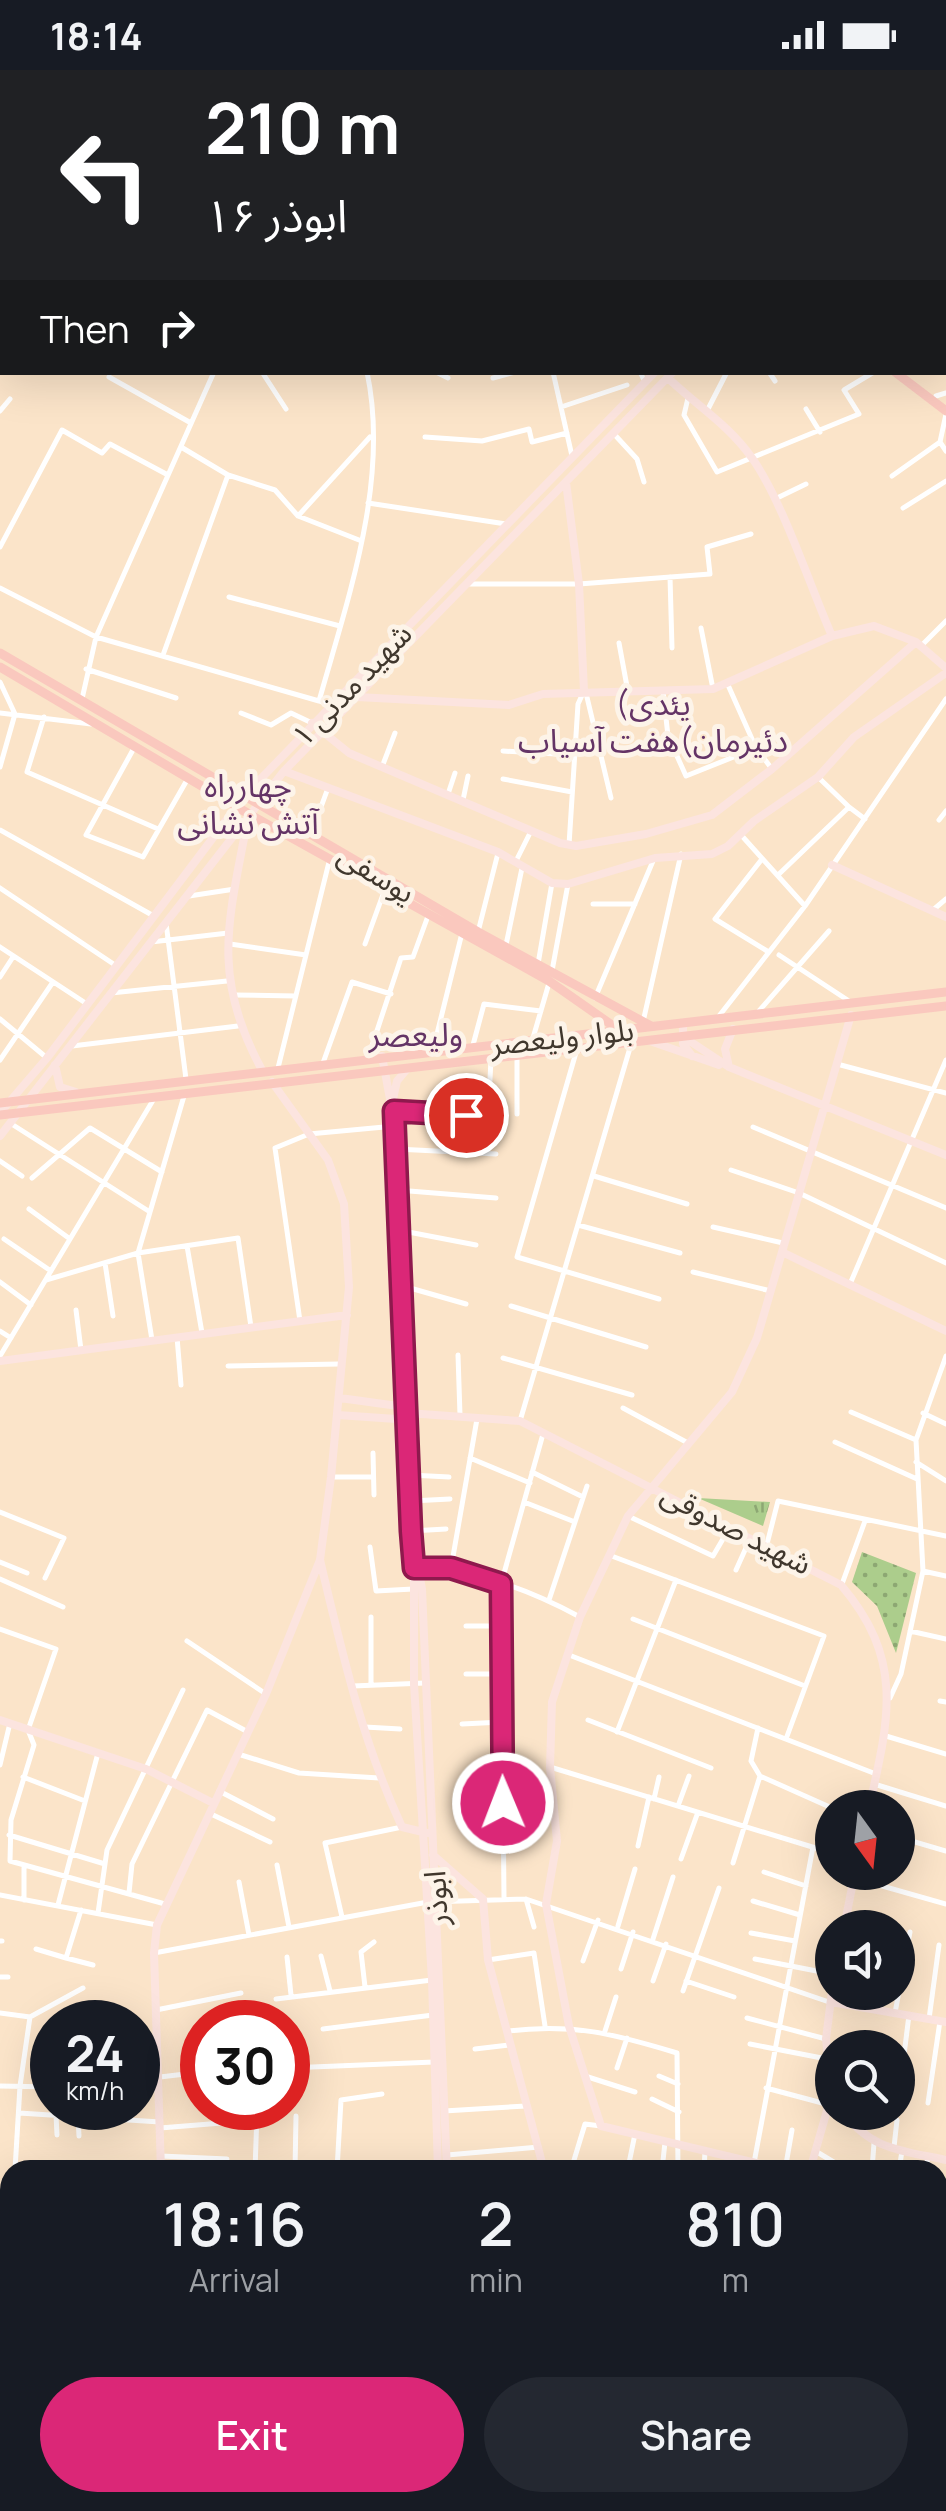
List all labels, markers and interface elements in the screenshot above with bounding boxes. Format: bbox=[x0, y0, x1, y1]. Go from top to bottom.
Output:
text: 18:14 bbox=[50, 9, 143, 61]
text: 210 m bbox=[205, 79, 400, 175]
icon: left bbox=[40, 110, 170, 240]
text: ۱۶ ابوذر bbox=[205, 184, 348, 246]
icon: right bbox=[149, 300, 204, 355]
text: Then bbox=[40, 302, 129, 354]
street label: شهید مدنی ۱ bbox=[282, 613, 420, 755]
district label: (یئدی دئیرمان)هفت آسیاب bbox=[518, 681, 788, 762]
district label: چهارراه آتش نشانی bbox=[177, 763, 320, 844]
street label: یوسفی bbox=[331, 834, 423, 912]
street label: بلوار ولیعصر bbox=[487, 1008, 636, 1064]
district label: ولیعصر bbox=[368, 1012, 463, 1056]
pin bbox=[424, 1073, 509, 1158]
icon: arrive bbox=[439, 1088, 494, 1143]
street label: شهید صدوقی bbox=[655, 1473, 819, 1583]
position arrow bbox=[451, 1751, 555, 1855]
north arrow bbox=[815, 1790, 915, 1890]
map controls bbox=[815, 1790, 915, 2130]
street label: ابوذر bbox=[413, 1870, 457, 1927]
button: sound bbox=[815, 1910, 915, 2010]
speed limit sign: 30 bbox=[180, 2000, 310, 2130]
text: 24 bbox=[65, 2019, 125, 2087]
button: search bbox=[815, 2030, 915, 2130]
text: km/h bbox=[66, 2073, 124, 2108]
text: 18:16 bbox=[163, 2182, 306, 2264]
text: 2 bbox=[478, 2182, 513, 2264]
text: 810 bbox=[685, 2182, 785, 2264]
text: Arrival bbox=[189, 2258, 280, 2302]
text: min bbox=[469, 2258, 523, 2302]
text: m bbox=[722, 2258, 749, 2302]
button: Exit bbox=[40, 2377, 464, 2492]
button: Share bbox=[484, 2377, 908, 2492]

